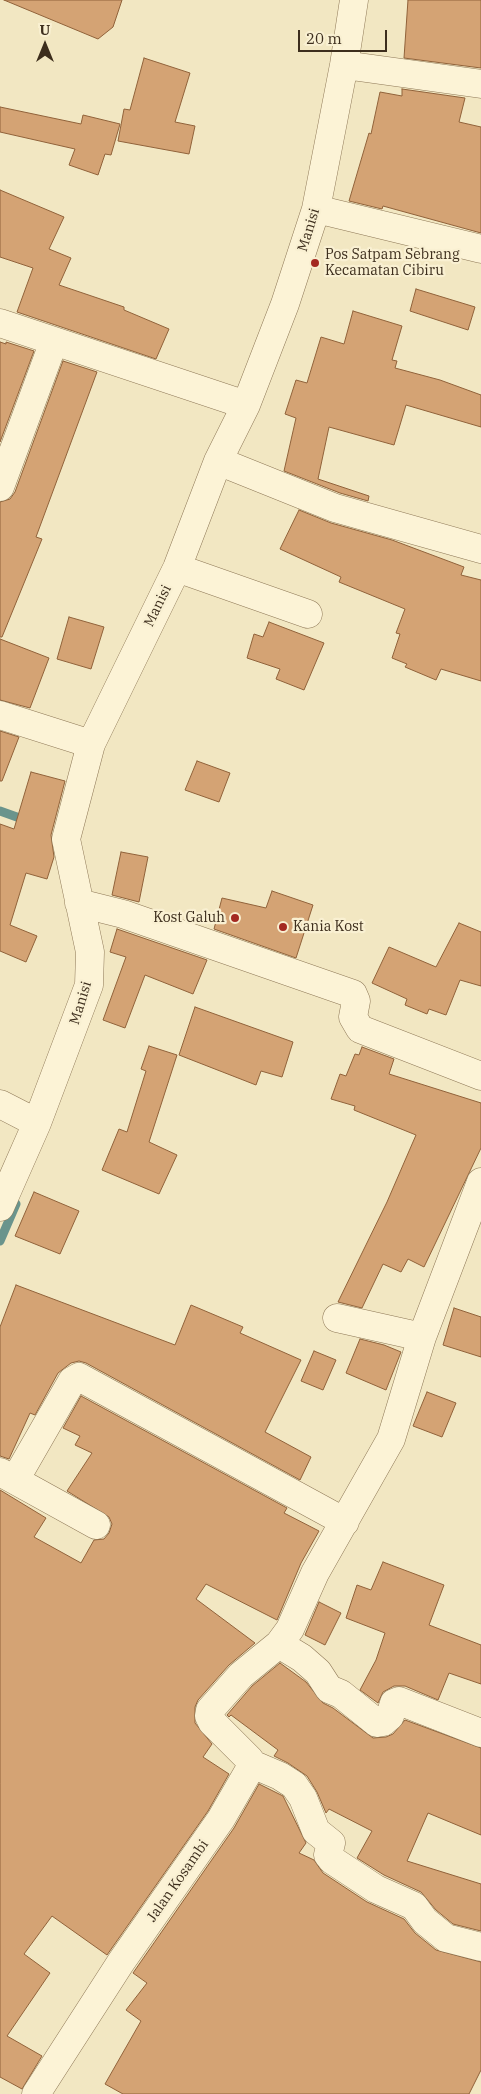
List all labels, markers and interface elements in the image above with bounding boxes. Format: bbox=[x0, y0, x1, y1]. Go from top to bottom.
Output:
north arrow bbox=[20, 20, 70, 70]
scale bar bbox=[301, 20, 390, 52]
text: U bbox=[40, 21, 50, 39]
text: 20 m bbox=[306, 29, 342, 48]
street label: Manisi bbox=[294, 206, 324, 254]
place label: Pos Satpam Sebrang Kecamatan Cibiru bbox=[325, 247, 460, 280]
marker: Pos Satpam Sebrang Kecamatan Cibiru bbox=[309, 257, 321, 269]
street label: Manisi bbox=[141, 582, 175, 630]
place label: Kost Galuh bbox=[153, 910, 225, 926]
marker: Kost Galuh bbox=[229, 912, 241, 924]
place label: Kania Kost bbox=[293, 919, 364, 935]
marker: Kania Kost bbox=[277, 921, 289, 933]
street label: Manisi bbox=[66, 979, 96, 1027]
street label: Jalan Kosambi bbox=[144, 1837, 212, 1925]

